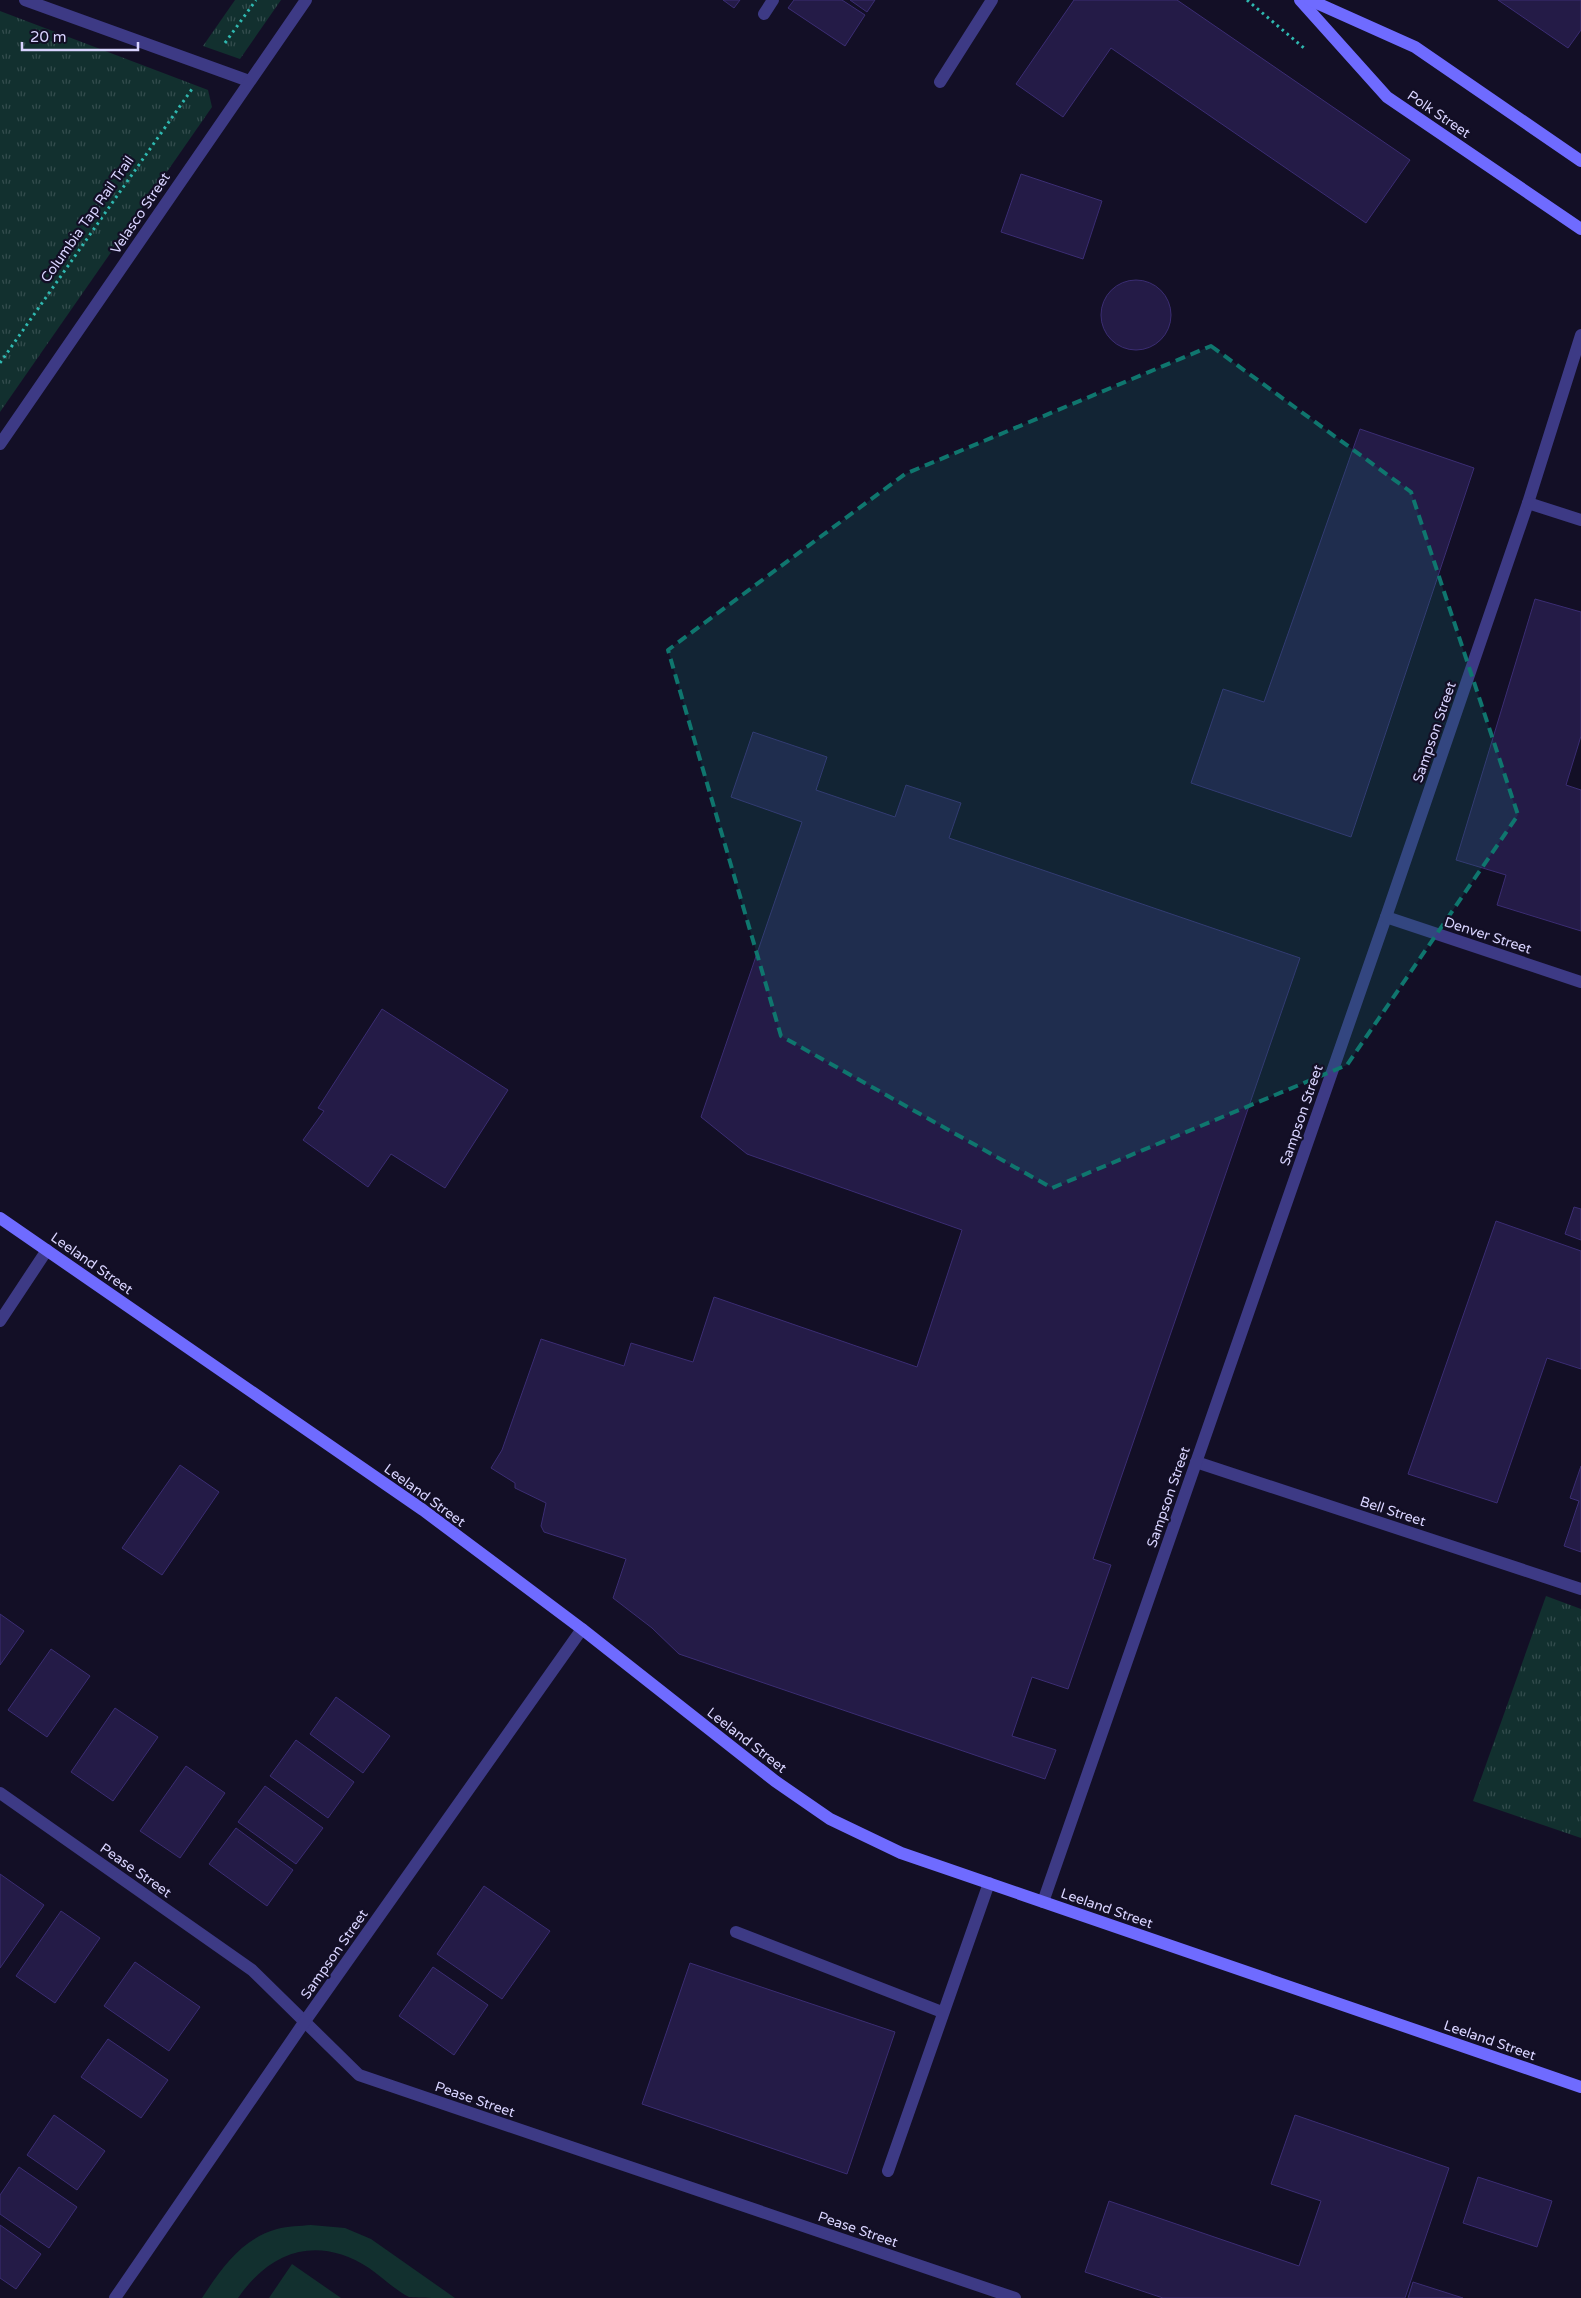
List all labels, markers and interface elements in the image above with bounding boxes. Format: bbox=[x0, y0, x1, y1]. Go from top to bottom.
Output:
scale bar bbox=[22, 20, 139, 52]
text: 20 m bbox=[30, 28, 67, 46]
street label: Polk Street bbox=[1404, 87, 1474, 142]
street label: Columbia Tap Rail Trail bbox=[37, 153, 138, 286]
street label: Velasco Street bbox=[107, 169, 174, 257]
street label: Sampson Street bbox=[1409, 679, 1460, 785]
street label: Denver Street bbox=[1442, 913, 1534, 958]
street label: Sampson Street bbox=[1276, 1062, 1327, 1168]
street label: Leeland Street bbox=[47, 1229, 137, 1298]
street label: Sampson Street bbox=[1143, 1444, 1194, 1550]
street label: Leeland Street bbox=[381, 1460, 469, 1531]
street label: Bell Street bbox=[1358, 1493, 1429, 1530]
street label: Leeland Street bbox=[704, 1704, 790, 1777]
street label: Pease Street bbox=[97, 1840, 175, 1902]
street label: Leeland Street bbox=[1059, 1885, 1156, 1932]
street label: Sampson Street bbox=[297, 1906, 372, 2002]
street label: Leeland Street bbox=[1442, 2017, 1539, 2064]
street label: Pease Street bbox=[433, 2078, 518, 2121]
street label: Pease Street bbox=[816, 2208, 901, 2251]

